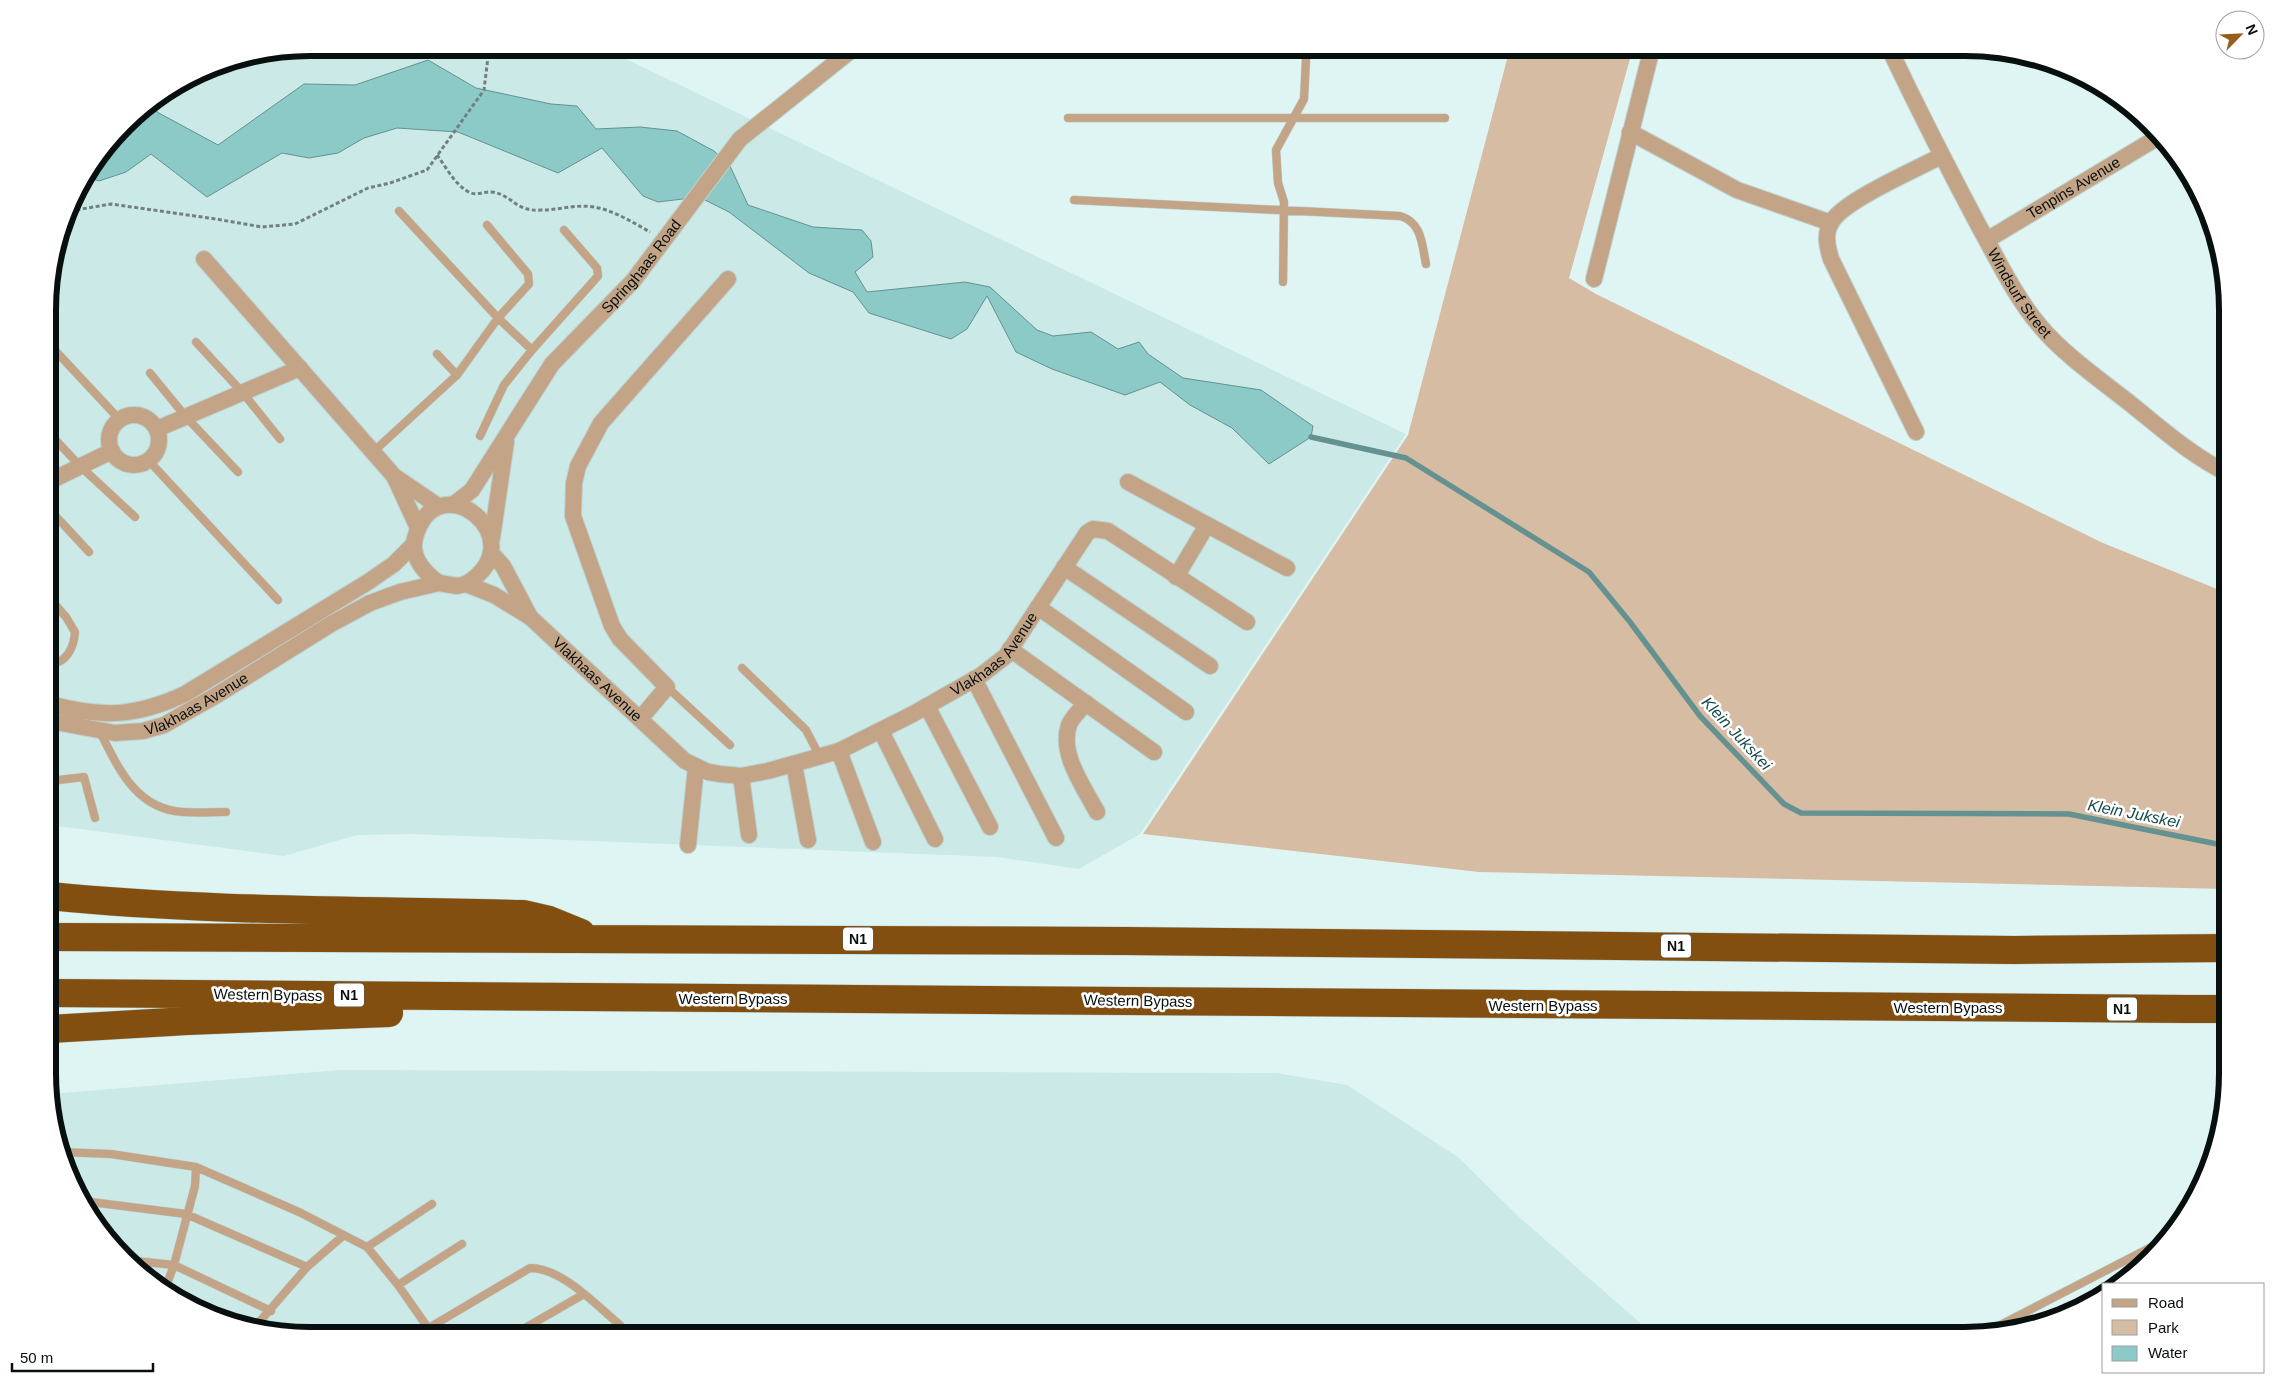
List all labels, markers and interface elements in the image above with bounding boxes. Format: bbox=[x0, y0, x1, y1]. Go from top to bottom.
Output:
north arrow bbox=[2215, 10, 2265, 60]
text: N bbox=[2243, 22, 2261, 38]
street label: Tenpins Avenue bbox=[2024, 153, 2123, 222]
street label: Springhaas Road bbox=[598, 216, 684, 316]
street label: Windsurf Street bbox=[1985, 245, 2056, 342]
street label: Vlakhaas Avenue bbox=[947, 609, 1040, 699]
street label: Vlakhaas Avenue bbox=[549, 633, 646, 725]
street label: Vlakhaas Avenue bbox=[142, 669, 251, 738]
water label: Klein Jukskei bbox=[1699, 693, 1775, 774]
water label: Klein Jukskei bbox=[2086, 796, 2182, 831]
road number: N1 bbox=[843, 928, 873, 951]
road number: N1 bbox=[1661, 934, 1691, 958]
road number: N1 bbox=[334, 984, 364, 1006]
street label: Western Bypass bbox=[213, 985, 323, 1004]
street label: Western Bypass bbox=[679, 990, 787, 1007]
street label: Western Bypass bbox=[1083, 991, 1193, 1010]
street label: Western Bypass bbox=[1489, 997, 1597, 1014]
road number: N1 bbox=[2107, 998, 2137, 1021]
street label: Western Bypass bbox=[1894, 999, 2002, 1016]
legend bbox=[2102, 1283, 2265, 1373]
text: Road bbox=[2148, 1294, 2184, 1311]
text: Park bbox=[2148, 1319, 2179, 1336]
scale bar bbox=[12, 1340, 154, 1372]
text: Water bbox=[2148, 1344, 2187, 1361]
text: 50 m bbox=[20, 1349, 53, 1366]

